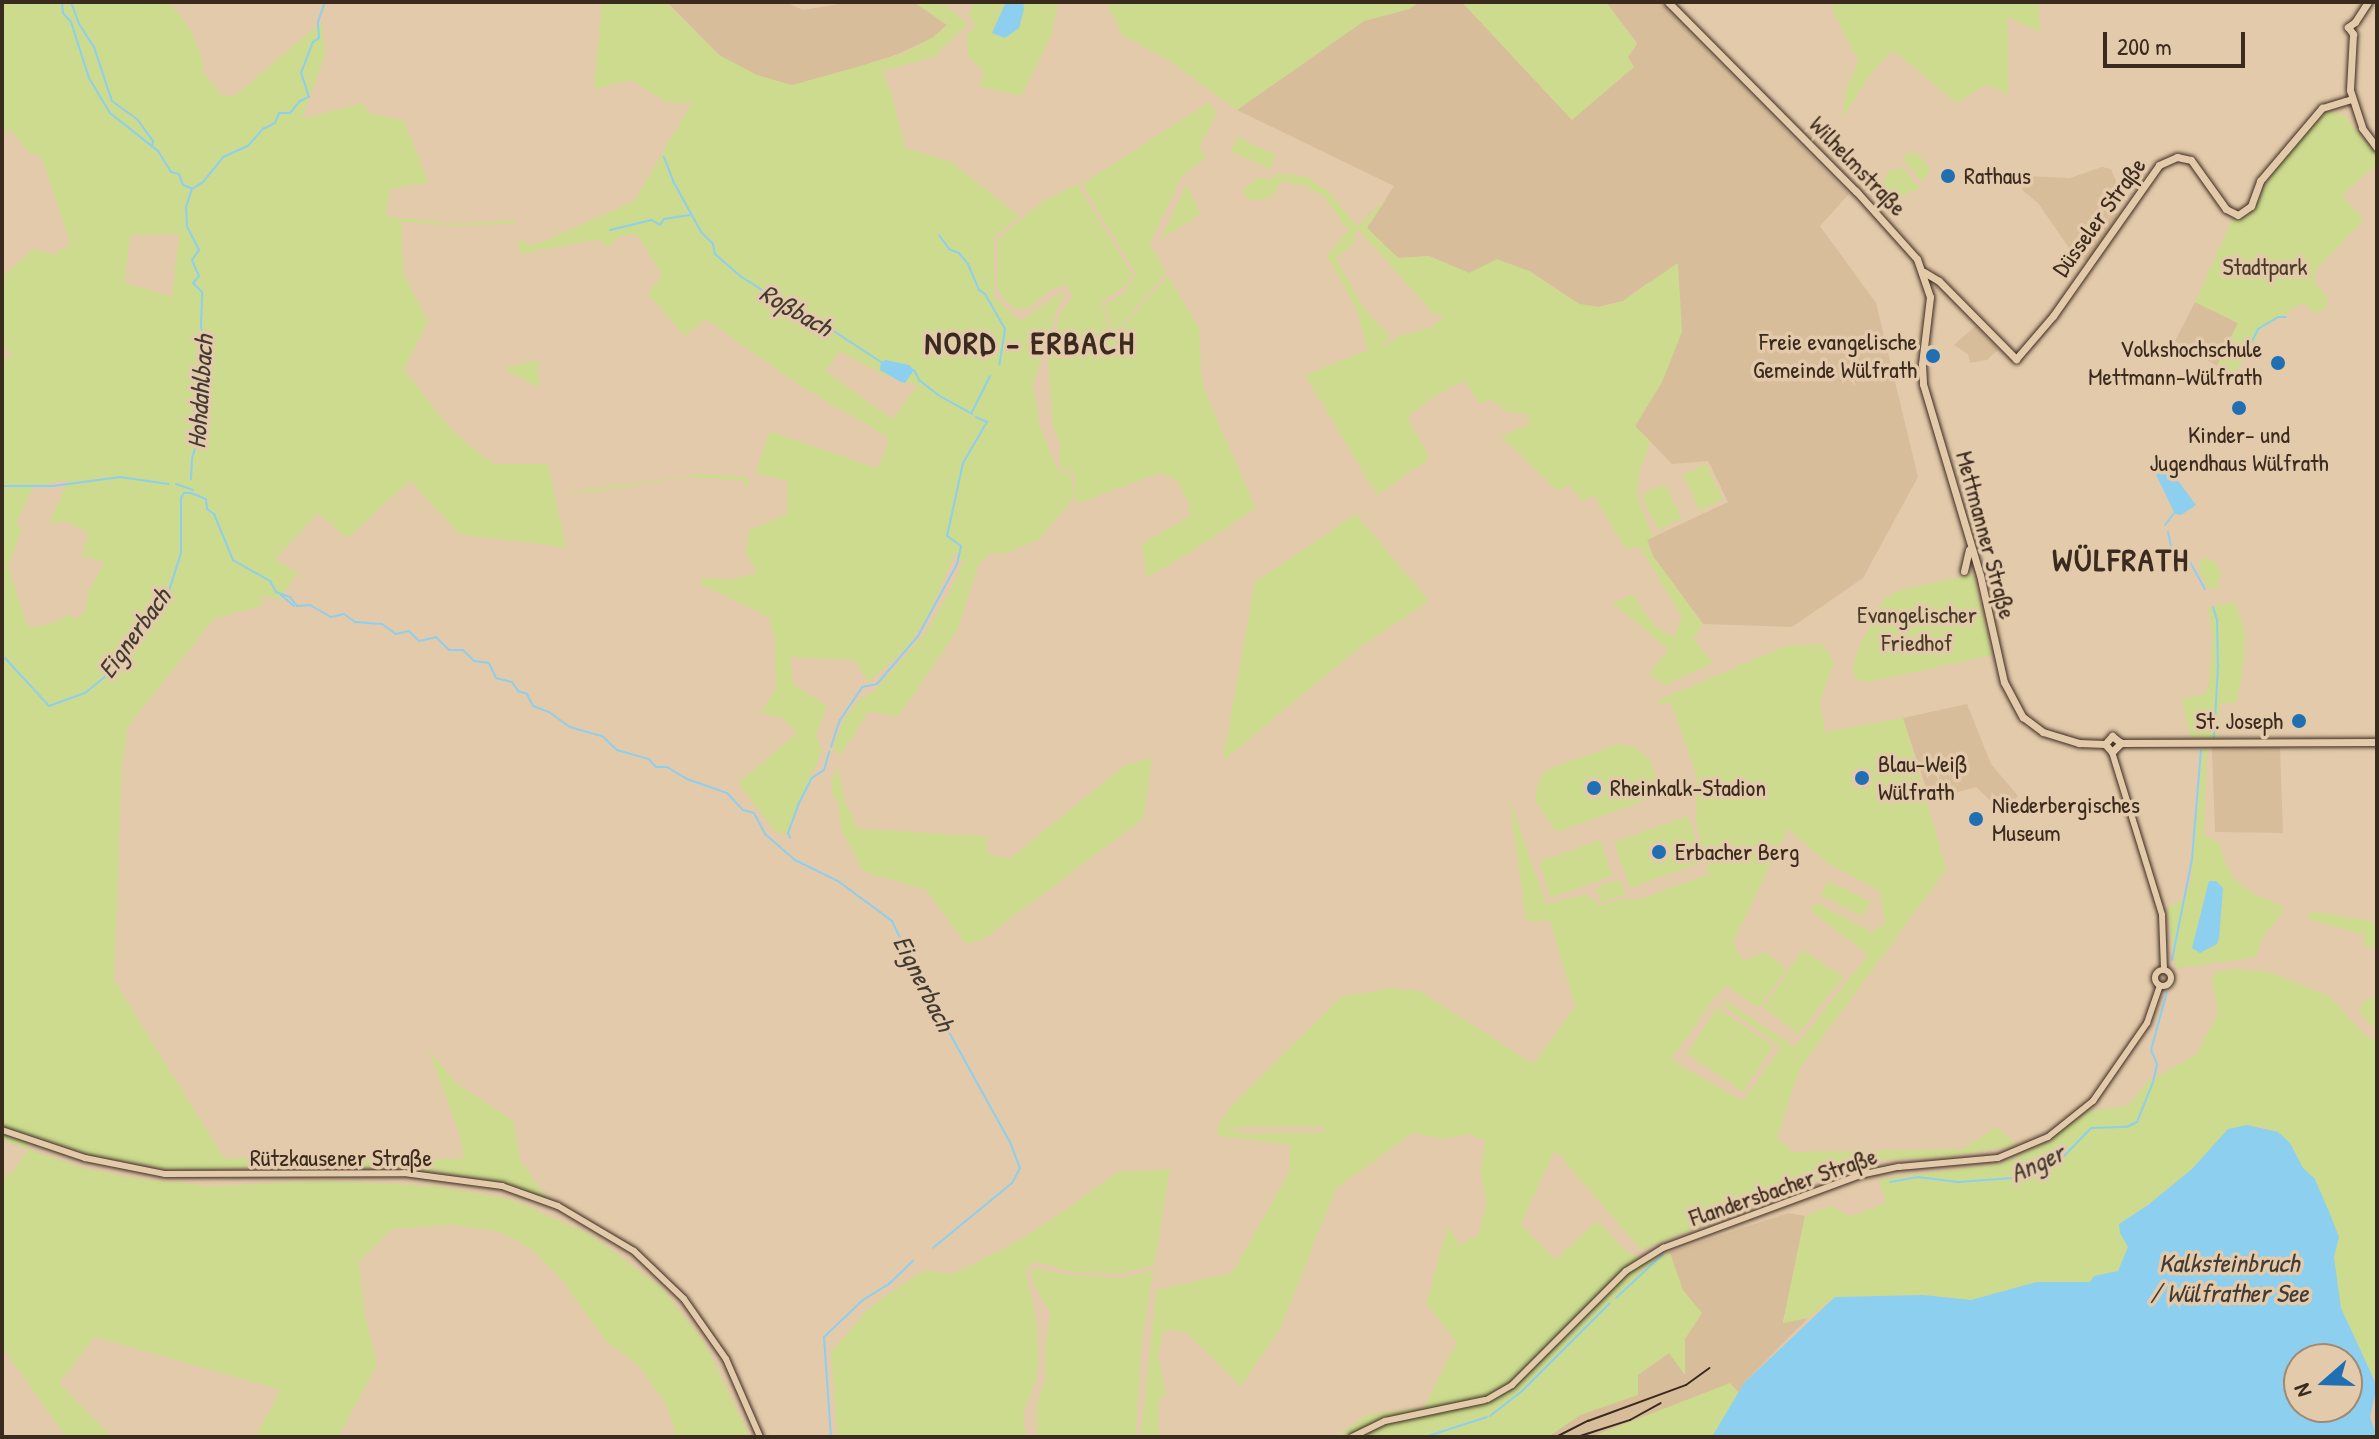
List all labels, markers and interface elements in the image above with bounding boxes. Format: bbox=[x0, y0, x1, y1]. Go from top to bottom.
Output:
scale bar bbox=[2107, 16, 2249, 66]
text: 200 m bbox=[2117, 30, 2172, 62]
street label: Wilhelmstraße bbox=[1803, 110, 1913, 222]
street label: Düsseler Straße bbox=[2046, 152, 2152, 282]
place label: Rathaus bbox=[1964, 162, 2031, 190]
marker: Rathaus bbox=[1939, 167, 1957, 185]
park label: Stadtpark bbox=[2222, 253, 2308, 281]
water label: Roßbach bbox=[754, 277, 838, 343]
district label: NORD - ERBACH bbox=[924, 324, 1136, 362]
place label: Freie evangelische Gemeinde Wülfrath bbox=[1753, 328, 1917, 384]
water label: Hohdahlbach bbox=[180, 334, 220, 450]
place label: Volkshochschule Mettmann-Wülfrath bbox=[2088, 335, 2262, 391]
marker: Freie evangelische Gemeinde Wülfrath bbox=[1924, 347, 1942, 365]
marker: Volkshochschule Mettmann-Wülfrath bbox=[2269, 354, 2287, 372]
marker: Kinder- und Jugendhaus Wülfrath bbox=[2230, 399, 2248, 417]
place label: Kinder- und Jugendhaus Wülfrath bbox=[2149, 421, 2329, 477]
street label: Mettmanner Straße bbox=[1950, 448, 2022, 622]
district label: WÜLFRATH bbox=[2052, 541, 2190, 579]
water label: Eignerbach bbox=[91, 582, 177, 684]
park label: Evangelischer Friedhof bbox=[1857, 601, 1977, 657]
place label: St. Joseph bbox=[2195, 707, 2283, 735]
marker: St. Joseph bbox=[2290, 712, 2308, 730]
place label: Blau-Weiß Wülfrath bbox=[1878, 750, 1968, 806]
marker: Blau-Weiß Wülfrath bbox=[1853, 769, 1871, 787]
place label: Rheinkalk-Stadion bbox=[1610, 774, 1766, 802]
marker: Rheinkalk-Stadion bbox=[1585, 779, 1603, 797]
place label: Niederbergisches Museum bbox=[1992, 791, 2140, 847]
marker: Niederbergisches Museum bbox=[1967, 810, 1985, 828]
place label: Erbacher Berg bbox=[1675, 838, 1799, 866]
marker: Erbacher Berg bbox=[1650, 843, 1668, 861]
water label: Eignerbach bbox=[887, 930, 961, 1036]
water label: Anger bbox=[2005, 1137, 2069, 1189]
street label: Flandersbacher Straße bbox=[1686, 1141, 1880, 1233]
street label: Rützkausener Straße bbox=[250, 1144, 432, 1172]
water label: Kalksteinbruch / Wülfrather See bbox=[2150, 1247, 2308, 1308]
north arrow bbox=[2283, 1343, 2363, 1423]
text: N bbox=[2286, 1380, 2318, 1401]

